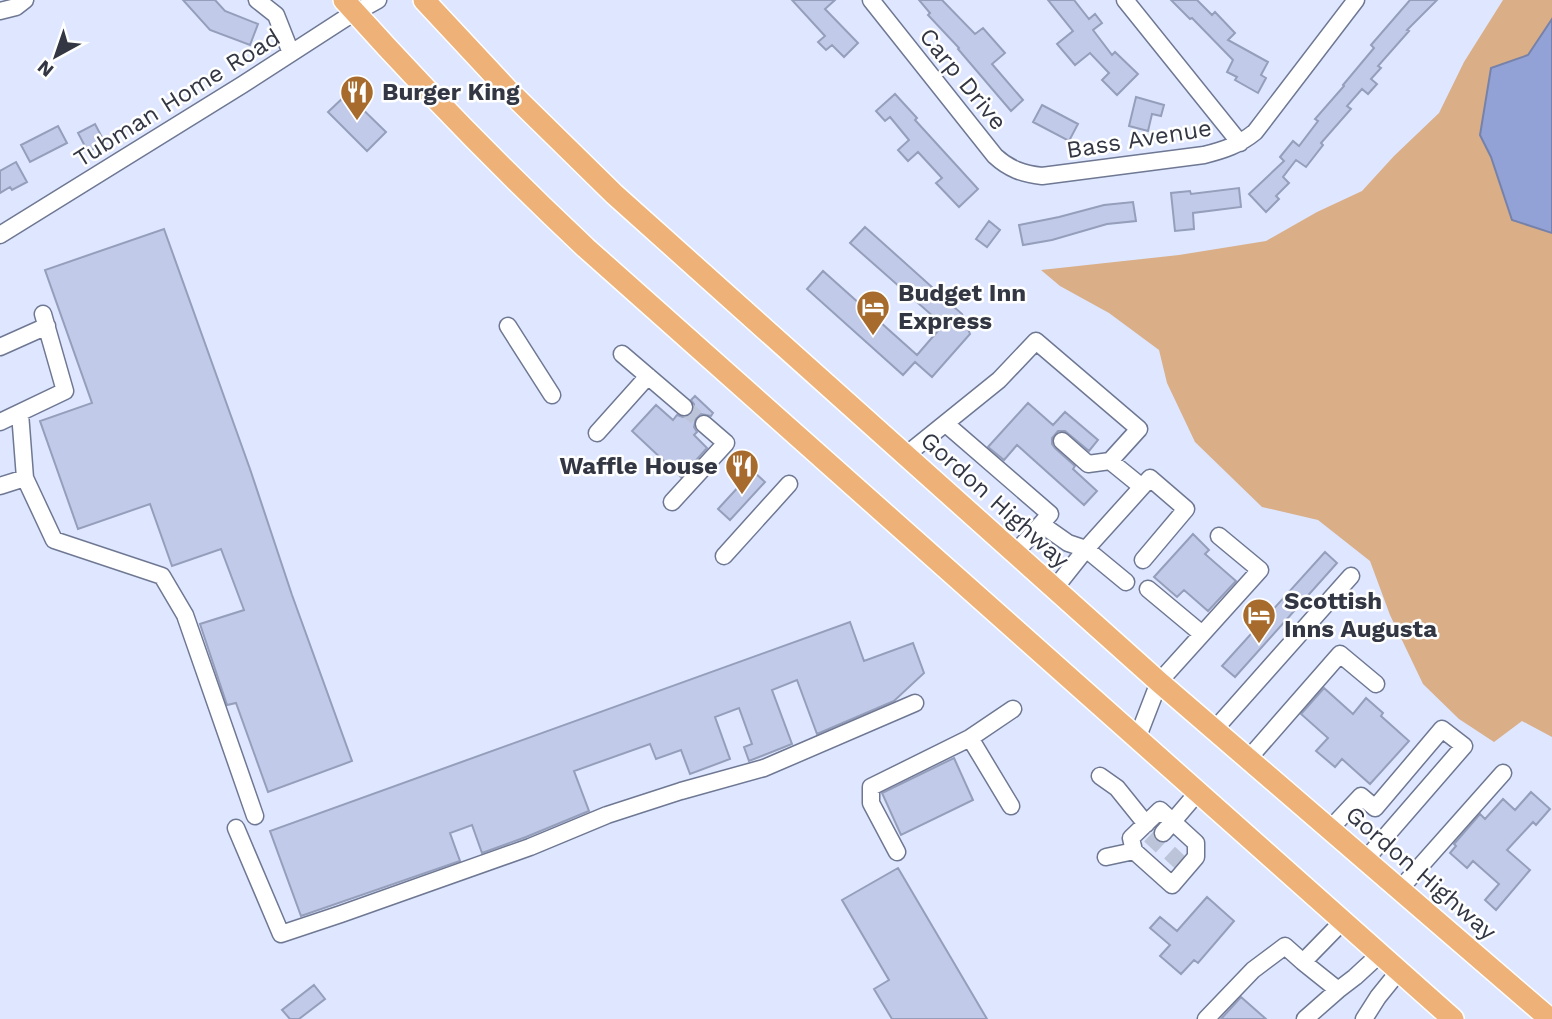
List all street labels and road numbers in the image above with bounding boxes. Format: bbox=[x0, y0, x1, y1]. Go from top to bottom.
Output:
street label: Carp Drive bbox=[913, 22, 1013, 136]
street label: Tubman Home Road bbox=[69, 23, 285, 173]
street label: Bass Avenue bbox=[1064, 114, 1214, 164]
street label: Gordon Highway bbox=[915, 426, 1075, 574]
street label: Gordon Highway bbox=[1340, 800, 1502, 946]

